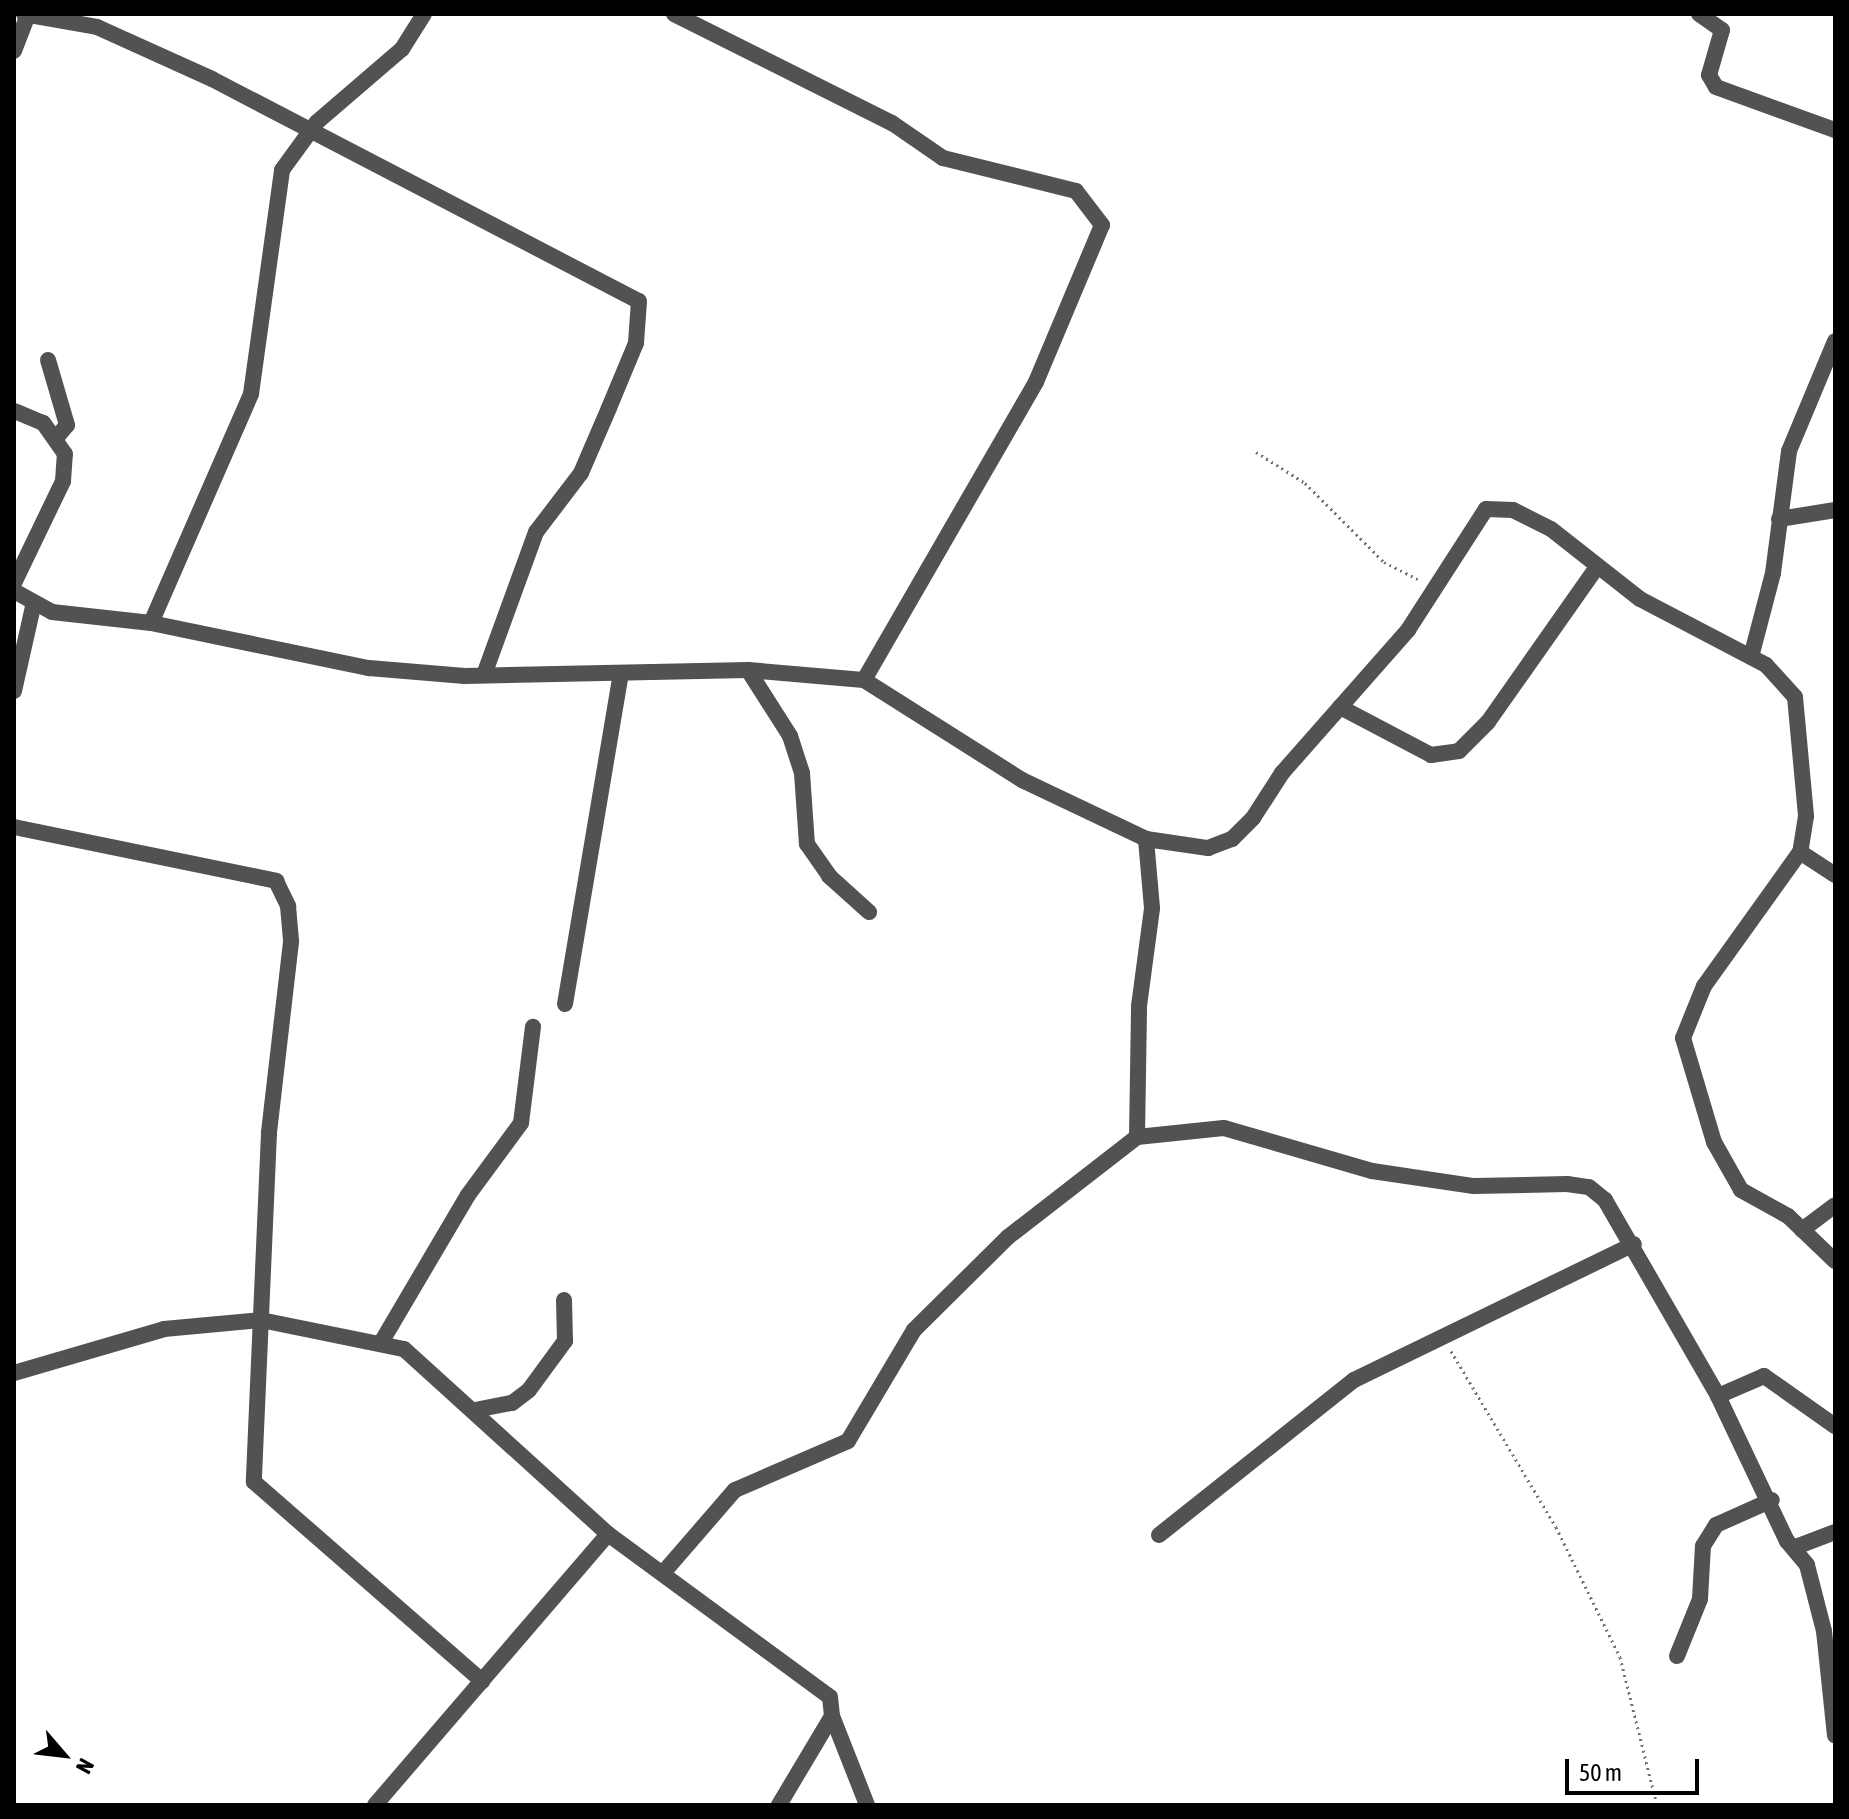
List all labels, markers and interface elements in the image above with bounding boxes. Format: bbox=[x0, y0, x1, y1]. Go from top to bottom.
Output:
north arrow bbox=[24, 1715, 104, 1795]
scale bar bbox=[1569, 1743, 1703, 1793]
text: N bbox=[71, 1754, 100, 1778]
text: 50 m bbox=[1579, 1759, 1622, 1786]

